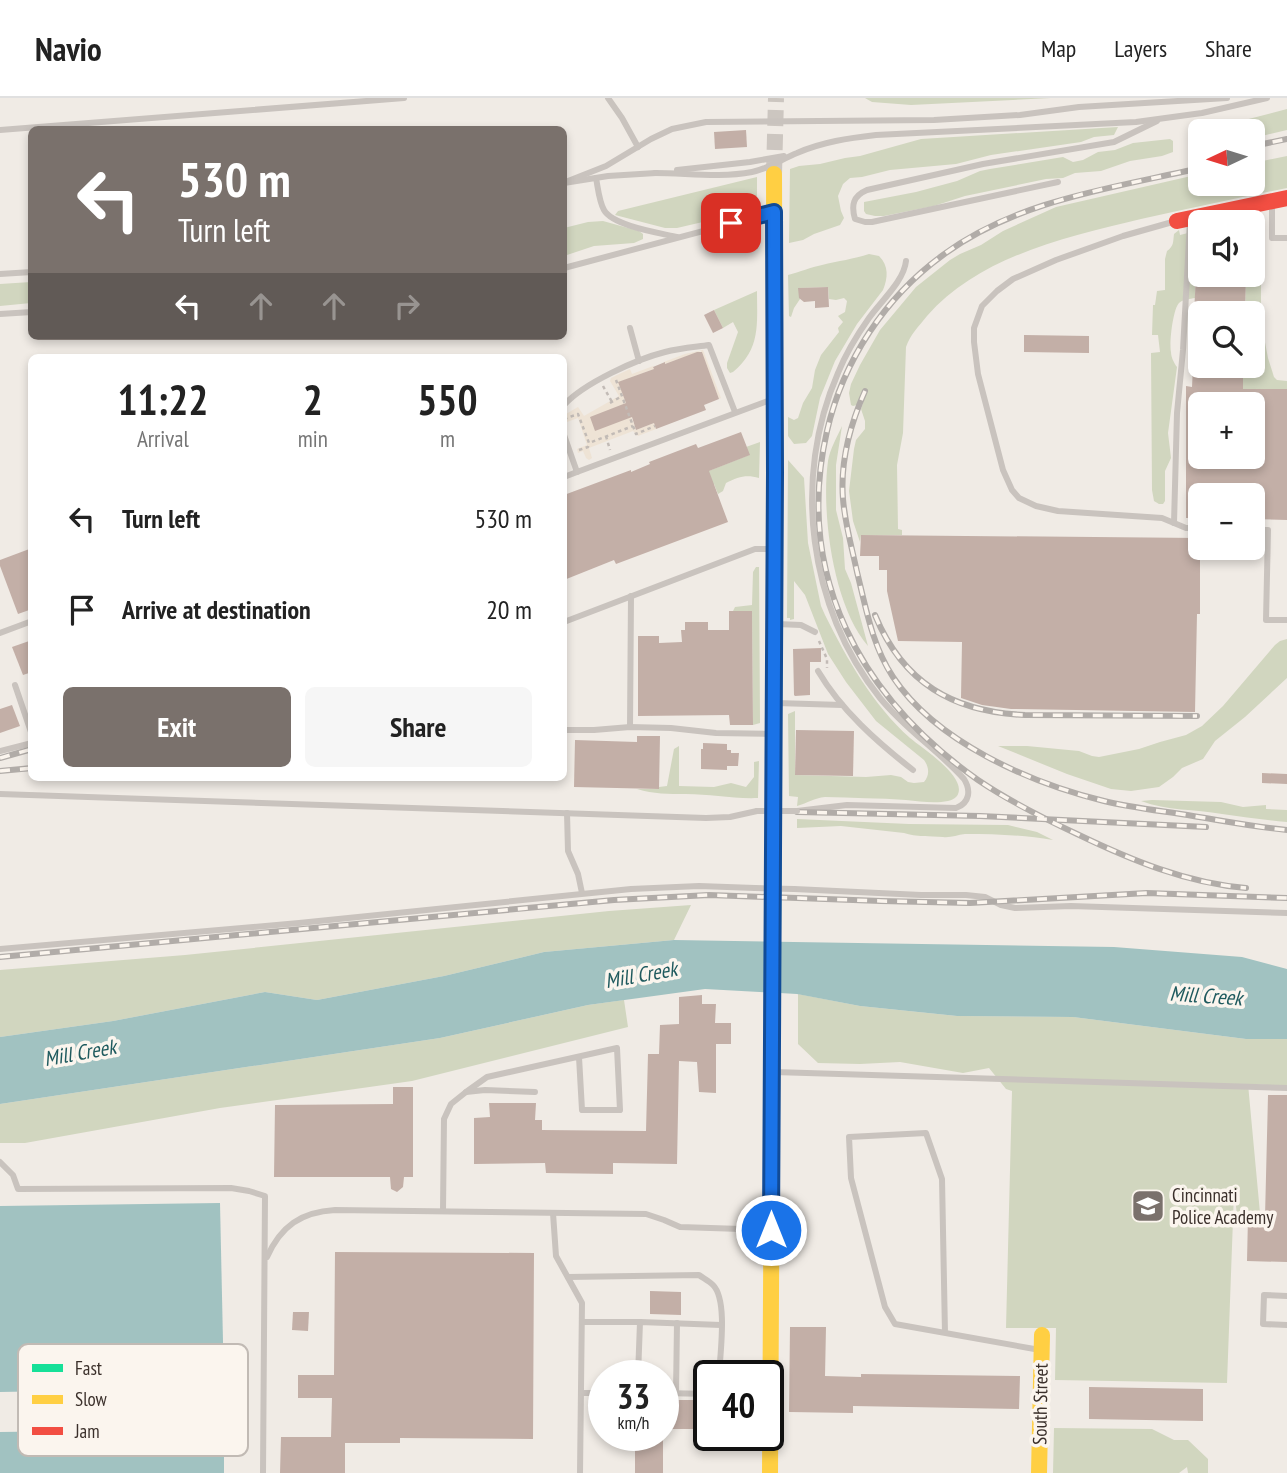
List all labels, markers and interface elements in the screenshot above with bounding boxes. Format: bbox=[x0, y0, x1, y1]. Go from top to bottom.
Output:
text: Navio bbox=[35, 27, 102, 70]
text: Map bbox=[1041, 33, 1076, 64]
text: Layers bbox=[1114, 33, 1167, 64]
text: Share bbox=[1205, 33, 1252, 64]
north arrow bbox=[1188, 119, 1265, 196]
map controls bbox=[1188, 119, 1265, 560]
text: 530 m bbox=[178, 147, 291, 211]
icon: left bbox=[63, 154, 154, 245]
pin bbox=[701, 193, 761, 253]
icon: arrive bbox=[712, 204, 750, 242]
text: Turn left bbox=[178, 209, 270, 251]
button: sound bbox=[1188, 210, 1265, 287]
icon: left bbox=[169, 287, 207, 325]
icon: ahead bbox=[242, 287, 280, 325]
icon: ahead bbox=[315, 287, 353, 325]
icon: right bbox=[388, 287, 426, 325]
button: search bbox=[1188, 301, 1265, 378]
text: 11:22 bbox=[117, 372, 208, 427]
text: 2 bbox=[303, 372, 323, 427]
text: 550 bbox=[417, 372, 478, 427]
button: + bbox=[1188, 392, 1265, 469]
text: Arrival bbox=[137, 424, 189, 453]
text: min bbox=[298, 424, 328, 453]
text: m bbox=[440, 424, 455, 453]
button: − bbox=[1188, 483, 1265, 560]
icon: left bbox=[63, 500, 101, 538]
text: Turn left bbox=[122, 502, 200, 535]
text: 530 m bbox=[474, 502, 532, 535]
icon: arrive bbox=[63, 591, 101, 629]
text: Arrive at destination bbox=[122, 593, 311, 626]
text: 20 m bbox=[486, 593, 532, 626]
button: Exit bbox=[63, 687, 291, 767]
button: Share bbox=[305, 687, 532, 767]
water label: Mill Creek bbox=[603, 954, 682, 994]
water label: Mill Creek bbox=[1169, 980, 1246, 1012]
water label: Mill Creek bbox=[42, 1032, 121, 1072]
place label: Cincinnati Police Academy bbox=[1172, 1183, 1274, 1229]
school or university icon: Cincinnati Police Academy bbox=[1129, 1187, 1167, 1225]
position arrow bbox=[734, 1193, 808, 1267]
legend bbox=[18, 1344, 248, 1456]
text: Fast bbox=[75, 1356, 103, 1380]
speed limit sign: 40 bbox=[693, 1360, 784, 1451]
street label: South Street bbox=[1027, 1362, 1053, 1445]
text: 33 bbox=[617, 1373, 650, 1419]
text: Slow bbox=[75, 1387, 108, 1411]
text: km/h bbox=[618, 1411, 649, 1434]
text: Jam bbox=[74, 1419, 100, 1443]

